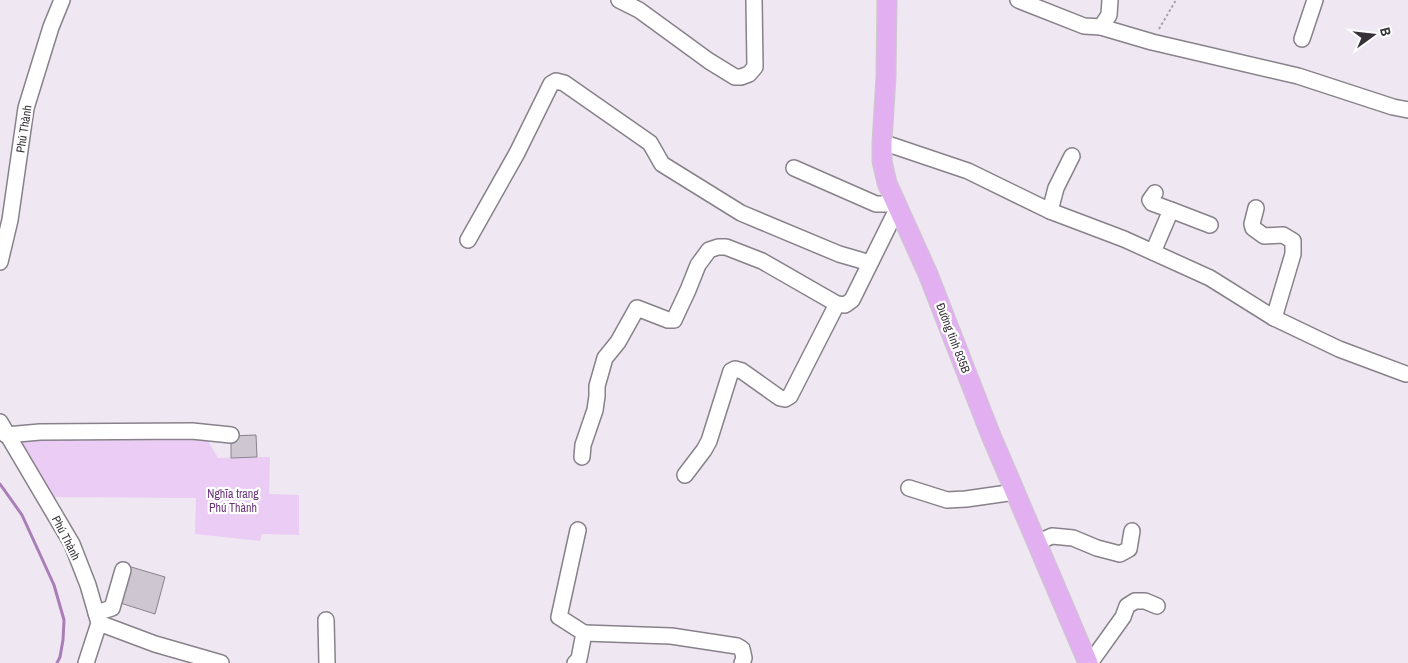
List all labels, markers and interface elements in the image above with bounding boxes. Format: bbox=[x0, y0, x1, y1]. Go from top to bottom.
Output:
north arrow bbox=[1348, 10, 1398, 60]
text: B bbox=[1376, 25, 1395, 38]
street label: Phú Thành bbox=[12, 104, 36, 154]
street label: Đường tỉnh 835B bbox=[932, 301, 974, 376]
park label: Nghĩa trang Phú Thành bbox=[207, 486, 259, 516]
street label: Phú Thành bbox=[48, 513, 84, 563]

